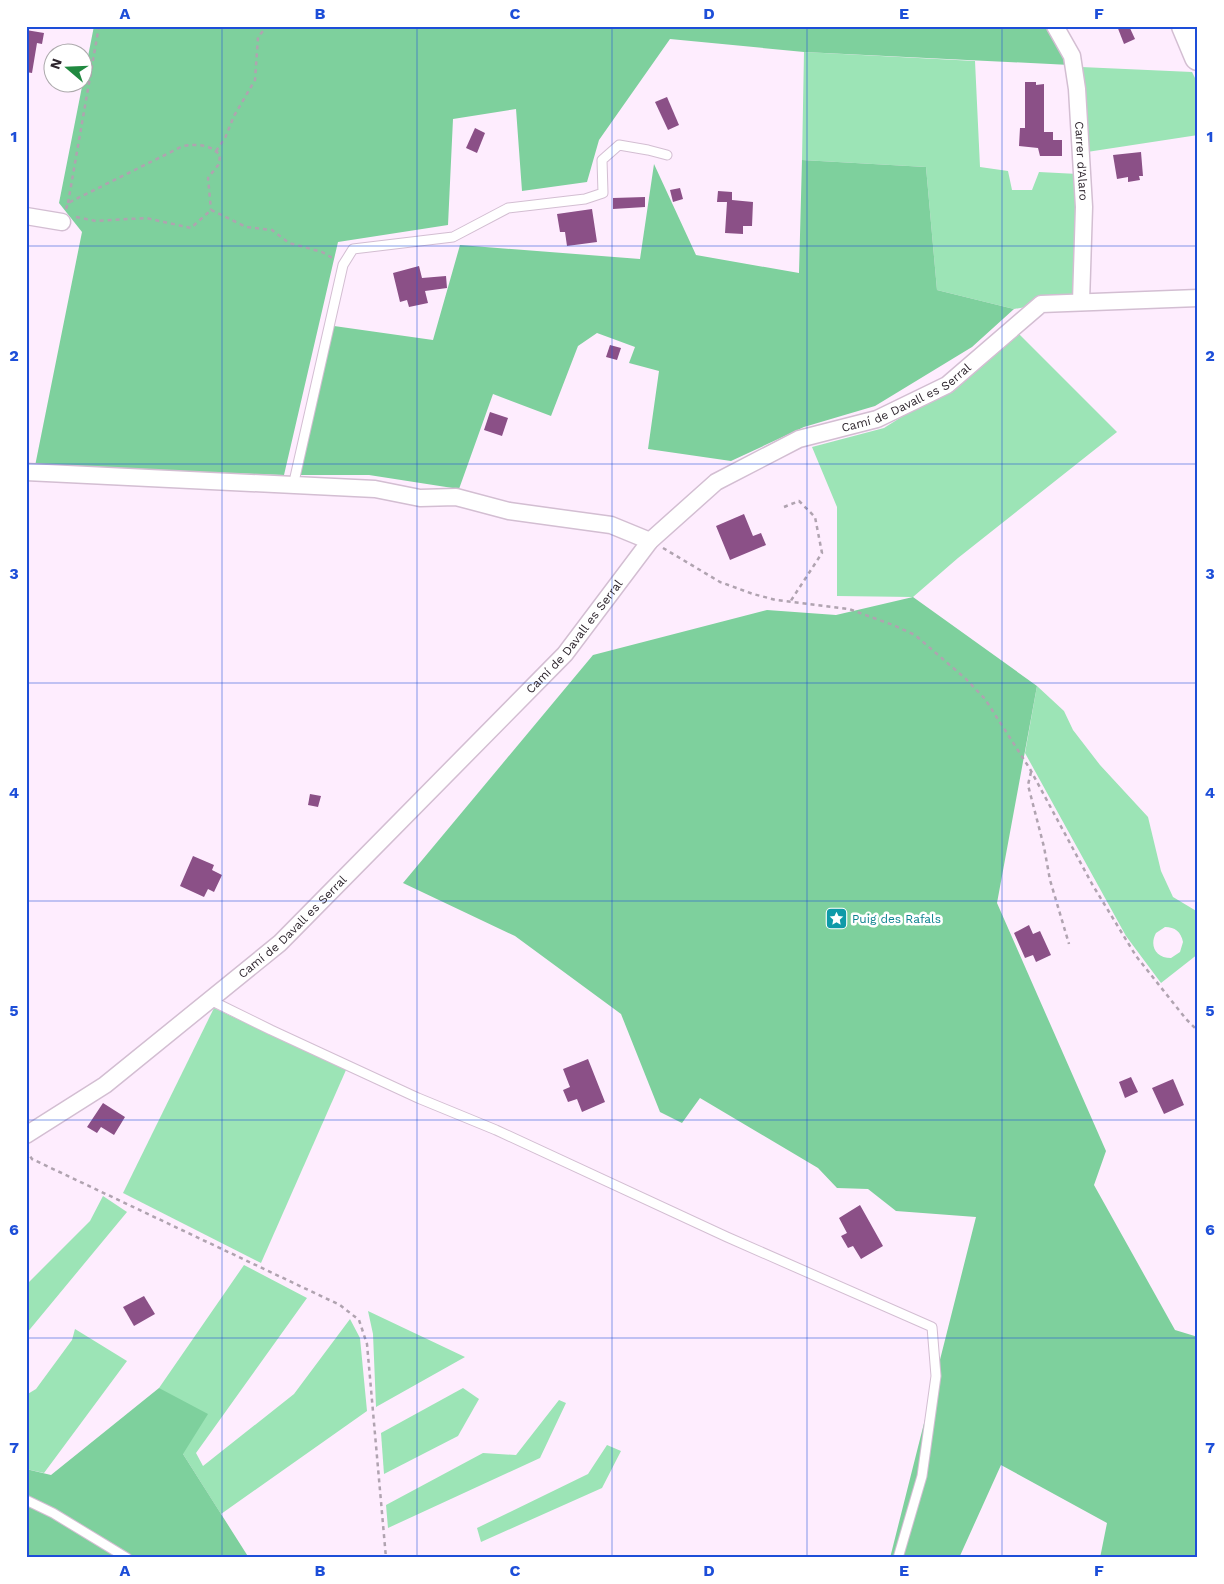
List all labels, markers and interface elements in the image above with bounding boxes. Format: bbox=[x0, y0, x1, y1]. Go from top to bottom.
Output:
text: A bbox=[120, 4, 131, 23]
text: B bbox=[315, 4, 326, 23]
text: C bbox=[510, 4, 521, 23]
text: D bbox=[703, 4, 715, 23]
text: E bbox=[899, 4, 909, 23]
text: F bbox=[1094, 4, 1104, 23]
north arrow bbox=[42, 42, 92, 92]
text: N bbox=[46, 56, 65, 71]
street label: Carrer d'Alaro bbox=[1072, 121, 1091, 201]
text: 1 bbox=[11, 127, 17, 146]
text: 1 bbox=[1207, 127, 1213, 146]
text: 2 bbox=[9, 346, 19, 365]
text: 2 bbox=[1205, 346, 1215, 365]
street label: Camí de Davall es Serral bbox=[840, 360, 974, 435]
text: 3 bbox=[9, 564, 19, 583]
text: 3 bbox=[1205, 564, 1215, 583]
street label: Camí de Davall es Serral bbox=[523, 577, 626, 696]
text: 4 bbox=[9, 783, 19, 802]
text: 4 bbox=[1205, 783, 1215, 802]
street label: Camí de Davall es Serral bbox=[235, 872, 350, 981]
place icon: Puig des Rafals bbox=[824, 907, 848, 931]
place label: Puig des Rafals bbox=[852, 912, 941, 926]
text: 5 bbox=[9, 1001, 19, 1020]
text: 5 bbox=[1205, 1001, 1215, 1020]
text: 6 bbox=[9, 1220, 19, 1239]
text: 6 bbox=[1205, 1220, 1215, 1239]
text: 7 bbox=[9, 1438, 19, 1457]
text: 7 bbox=[1205, 1438, 1215, 1457]
text: A bbox=[120, 1561, 131, 1580]
text: B bbox=[315, 1561, 326, 1580]
text: C bbox=[510, 1561, 521, 1580]
text: D bbox=[703, 1561, 715, 1580]
text: E bbox=[899, 1561, 909, 1580]
text: F bbox=[1094, 1561, 1104, 1580]

